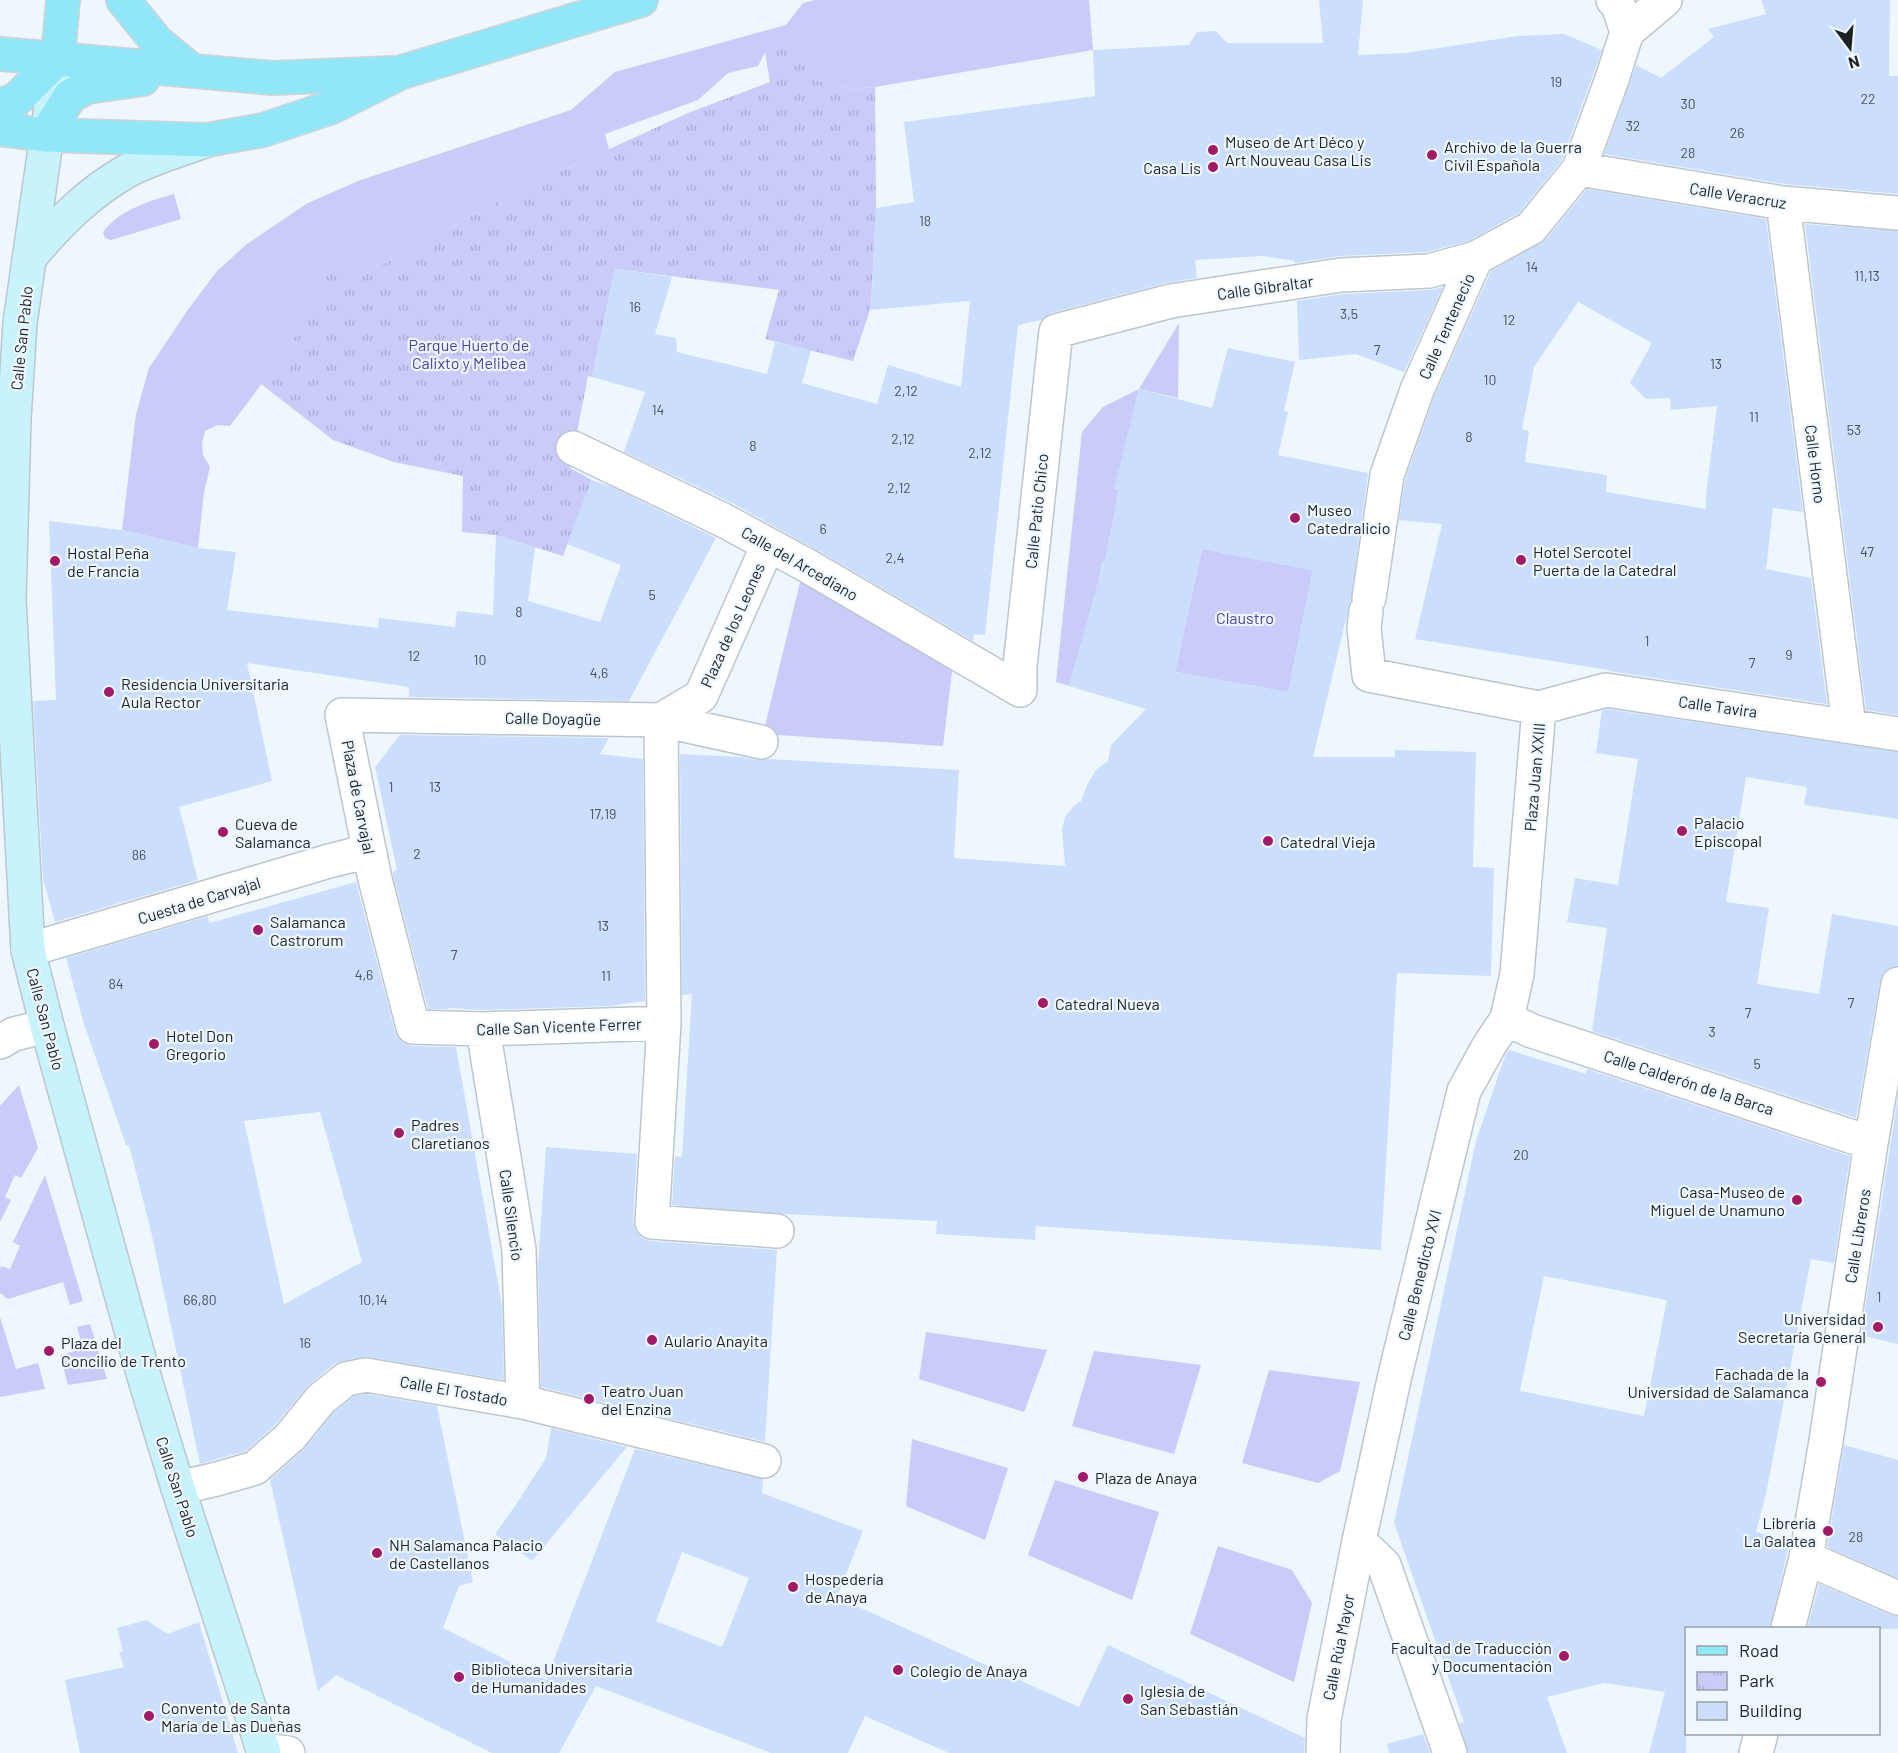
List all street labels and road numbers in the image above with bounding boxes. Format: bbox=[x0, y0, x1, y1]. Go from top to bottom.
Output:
street label: Calle Veracruz bbox=[1688, 178, 1788, 212]
street label: Calle Tentenecio bbox=[1414, 270, 1478, 382]
street label: Calle Gibraltar bbox=[1216, 271, 1315, 303]
street label: Calle San Pablo bbox=[6, 285, 36, 391]
street label: Calle Horno bbox=[1802, 424, 1830, 504]
street label: Calle Patio Chico bbox=[1021, 453, 1051, 569]
street label: Calle del Arcediano bbox=[738, 522, 862, 604]
street label: Plaza de los Leones bbox=[696, 560, 768, 690]
street label: Calle Tavira bbox=[1677, 691, 1759, 721]
street label: Calle Doyagüe bbox=[505, 708, 601, 728]
street label: Plaza Juan XXIII bbox=[1520, 722, 1548, 832]
street label: Plaza de Carvajal bbox=[339, 738, 379, 856]
street label: Cuesta de Carvajal bbox=[135, 872, 263, 928]
street label: Calle San Pablo bbox=[23, 966, 69, 1072]
street label: Calle San Vicente Ferrer bbox=[476, 1014, 642, 1038]
street label: Calle Calderón de la Barca bbox=[1602, 1046, 1776, 1118]
street label: Calle Silencio bbox=[496, 1168, 528, 1262]
street label: Calle Libreros bbox=[1840, 1187, 1874, 1285]
street label: Calle Benedicto XVI bbox=[1394, 1208, 1444, 1342]
street label: Calle El Tostado bbox=[399, 1371, 509, 1409]
street label: Calle San Pablo bbox=[153, 1434, 203, 1540]
street label: Calle Rúa Mayor bbox=[1318, 1592, 1358, 1702]

